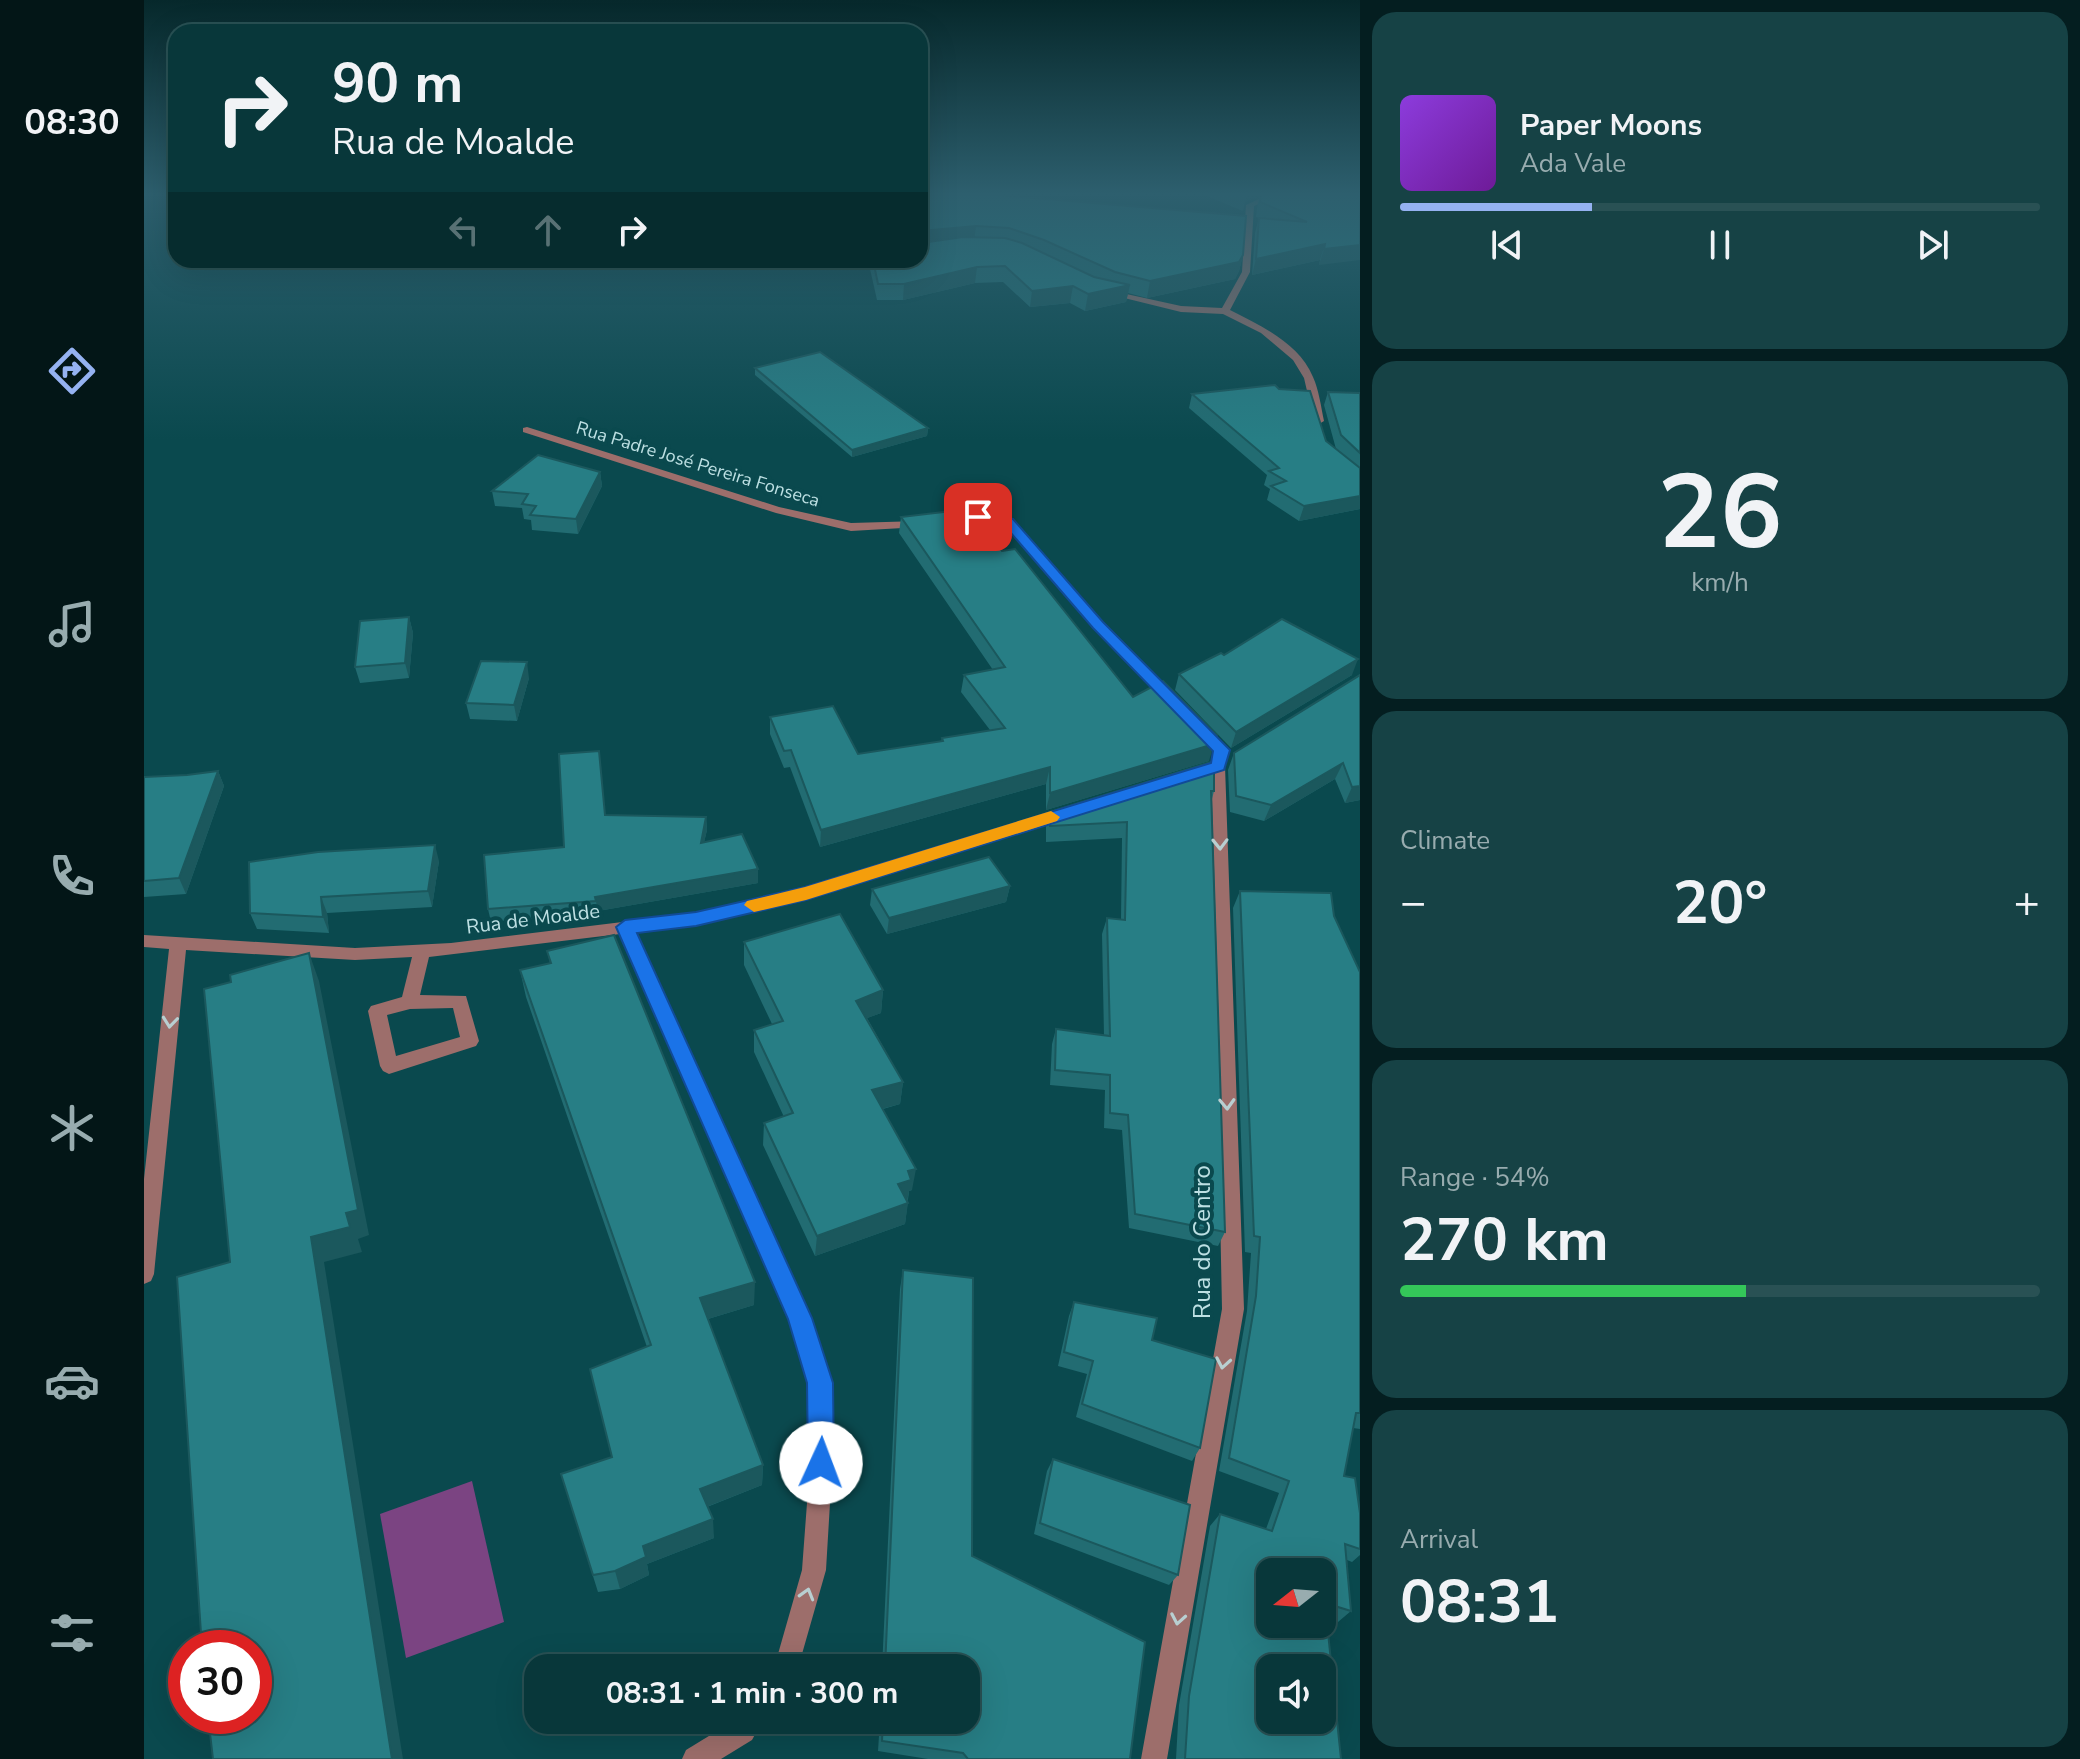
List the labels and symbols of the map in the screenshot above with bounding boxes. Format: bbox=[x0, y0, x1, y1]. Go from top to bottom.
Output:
street label: Rua Padre José Pereira Fonseca bbox=[573, 415, 823, 513]
pin bbox=[944, 483, 1012, 551]
one-way arrow bbox=[1211, 838, 1229, 851]
street label: Rua de Moalde bbox=[464, 897, 602, 941]
one-way arrow bbox=[161, 1016, 178, 1029]
one-way arrow bbox=[1218, 1098, 1235, 1111]
street label: Rua do Centro bbox=[1186, 1165, 1218, 1319]
one-way arrow bbox=[1215, 1357, 1232, 1370]
position arrow bbox=[779, 1421, 863, 1505]
north arrow bbox=[1256, 1558, 1336, 1638]
one-way arrow bbox=[798, 1588, 814, 1601]
one-way arrow bbox=[1171, 1613, 1188, 1626]
speed limit sign: 30 bbox=[168, 1630, 272, 1734]

